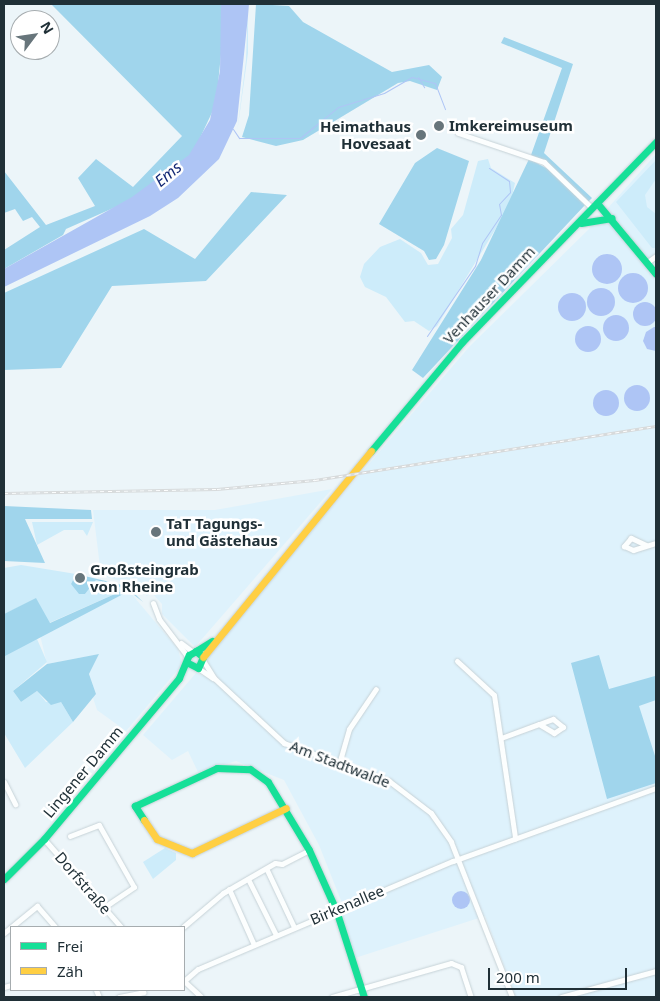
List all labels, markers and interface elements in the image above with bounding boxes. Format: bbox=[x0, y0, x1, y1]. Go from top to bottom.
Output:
north arrow bbox=[10, 10, 60, 60]
text: N bbox=[36, 18, 59, 37]
place label: Heimathaus Hovesaat bbox=[320, 117, 411, 152]
place label: Imkereimuseum bbox=[449, 117, 573, 135]
marker: Imkereimuseum bbox=[433, 120, 445, 132]
marker: Heimathaus Hovesaat bbox=[415, 129, 427, 141]
water label: Ems bbox=[151, 157, 185, 191]
street label: Venhauser Damm bbox=[439, 243, 539, 347]
place label: TaT Tagungs- und Gästehaus bbox=[166, 514, 278, 549]
marker: TaT Tagungs- und Gästehaus bbox=[150, 526, 162, 538]
place label: Großsteingrab von Rheine bbox=[90, 560, 199, 595]
marker: Großsteingrab von Rheine bbox=[74, 572, 86, 584]
street label: Lingener Damm bbox=[39, 723, 127, 821]
street label: Am Stadtwalde bbox=[287, 737, 393, 791]
street label: Dorfstraße bbox=[51, 848, 115, 918]
street label: Birkenallee bbox=[307, 881, 387, 929]
legend bbox=[10, 926, 185, 991]
text: Frei bbox=[57, 936, 83, 956]
scale bar bbox=[490, 958, 629, 990]
text: Zäh bbox=[57, 961, 83, 981]
text: 200 m bbox=[496, 967, 540, 987]

